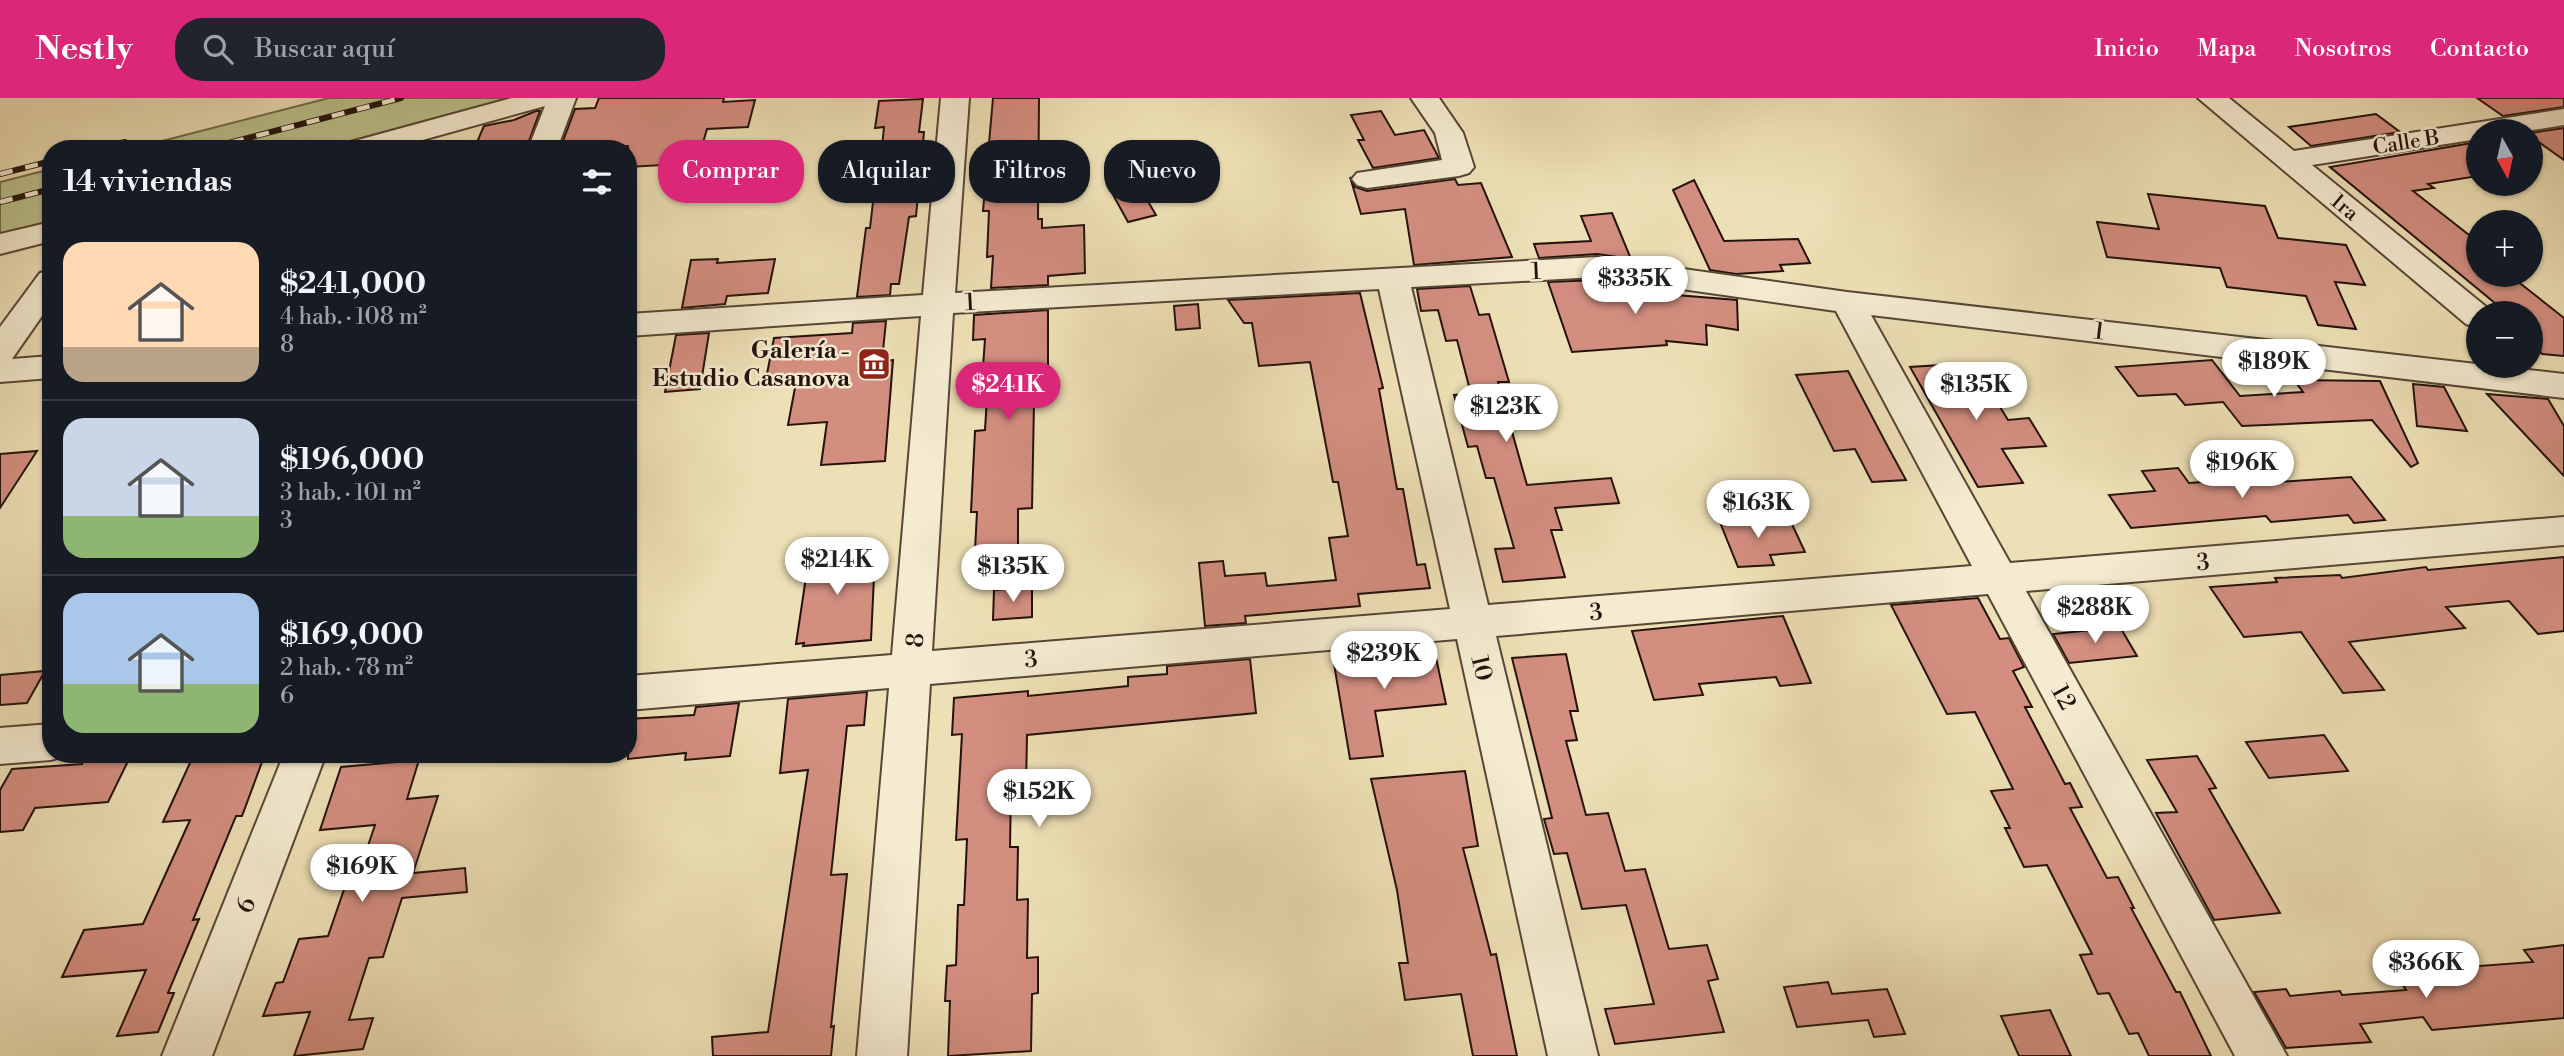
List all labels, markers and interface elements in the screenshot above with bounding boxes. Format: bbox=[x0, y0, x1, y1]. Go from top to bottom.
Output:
search box bbox=[175, 18, 665, 81]
text: Nestly bbox=[35, 29, 133, 70]
icon: search bbox=[199, 30, 237, 68]
text: Buscar aquí bbox=[255, 33, 395, 65]
text: Inicio bbox=[2094, 34, 2159, 64]
text: Mapa bbox=[2197, 34, 2256, 64]
text: Nosotros bbox=[2294, 34, 2392, 64]
text: Contacto bbox=[2430, 34, 2529, 64]
north arrow bbox=[2466, 119, 2543, 196]
map controls bbox=[2466, 119, 2543, 378]
street label: Calle B bbox=[2371, 125, 2441, 161]
chip: Comprar bbox=[658, 140, 804, 203]
chip: Alquilar bbox=[818, 140, 955, 203]
chip: Filtros bbox=[969, 140, 1090, 203]
chip: Nuevo bbox=[1104, 140, 1220, 203]
text: 14 viviendas bbox=[63, 163, 232, 201]
icon: filters bbox=[578, 163, 616, 201]
street label: 1ra bbox=[2325, 189, 2364, 227]
button: + bbox=[2466, 210, 2543, 287]
pin: $335K bbox=[1586, 256, 1684, 316]
street label: 1 bbox=[1530, 257, 1543, 287]
text: $241,000 bbox=[280, 265, 426, 303]
text: $335K bbox=[1598, 265, 1672, 293]
icon: home bbox=[119, 270, 203, 354]
street label: 1 bbox=[964, 288, 977, 318]
button: − bbox=[2466, 301, 2543, 378]
text: 4 hab. · 108 m² bbox=[280, 303, 427, 331]
street label: 1 bbox=[2092, 316, 2106, 348]
text: 8 bbox=[280, 331, 294, 359]
place label: Galería - Estudio Casanova bbox=[652, 336, 851, 394]
pin: $189K bbox=[2225, 340, 2323, 399]
museum icon: Galería - Estudio Casanova bbox=[855, 345, 893, 383]
text: $189K bbox=[2238, 348, 2310, 376]
pin: $241K bbox=[959, 362, 1057, 422]
pin: $135K bbox=[1927, 362, 2025, 422]
text: $241K bbox=[971, 371, 1045, 399]
text: $135K bbox=[1940, 371, 2012, 399]
pin: $123K bbox=[1457, 384, 1555, 444]
text: $123K bbox=[1470, 393, 1542, 421]
pin: $196K bbox=[2193, 440, 2291, 500]
text: $196,000 bbox=[280, 441, 424, 479]
icon: home bbox=[119, 446, 203, 530]
text: $196K bbox=[2206, 449, 2278, 477]
text: 3 hab. · 101 m² bbox=[280, 479, 421, 507]
pin: $163K bbox=[1709, 480, 1807, 540]
text: $163K bbox=[1723, 489, 1793, 517]
text: 3 bbox=[280, 507, 293, 535]
pin: $214K bbox=[788, 538, 886, 597]
pin: $135K bbox=[964, 545, 1062, 604]
text: $214K bbox=[801, 546, 873, 574]
street label: 3 bbox=[2195, 547, 2211, 579]
text: $135K bbox=[977, 553, 1049, 581]
pin: $288K bbox=[2046, 586, 2144, 645]
text: $288K bbox=[2057, 594, 2133, 622]
street label: 3 bbox=[1588, 597, 1604, 629]
text: $169,000 bbox=[280, 616, 424, 654]
icon: home bbox=[119, 621, 203, 705]
street label: 8 bbox=[901, 632, 931, 648]
pin: $239K bbox=[1335, 632, 1433, 691]
text: $239K bbox=[1346, 640, 1422, 668]
street label: 3 bbox=[1023, 644, 1039, 676]
street label: 10 bbox=[1464, 652, 1499, 684]
text: 2 hab. · 78 m² bbox=[280, 654, 413, 682]
street label: 12 bbox=[2044, 679, 2082, 715]
text: 6 bbox=[280, 682, 294, 710]
pin: $152K bbox=[990, 770, 1088, 829]
text: $152K bbox=[1003, 778, 1075, 806]
pin: $169K bbox=[313, 844, 411, 904]
text: $169K bbox=[326, 853, 398, 881]
street label: 6 bbox=[230, 893, 264, 918]
pin: $366K bbox=[2377, 940, 2475, 1000]
text: $366K bbox=[2388, 949, 2464, 977]

